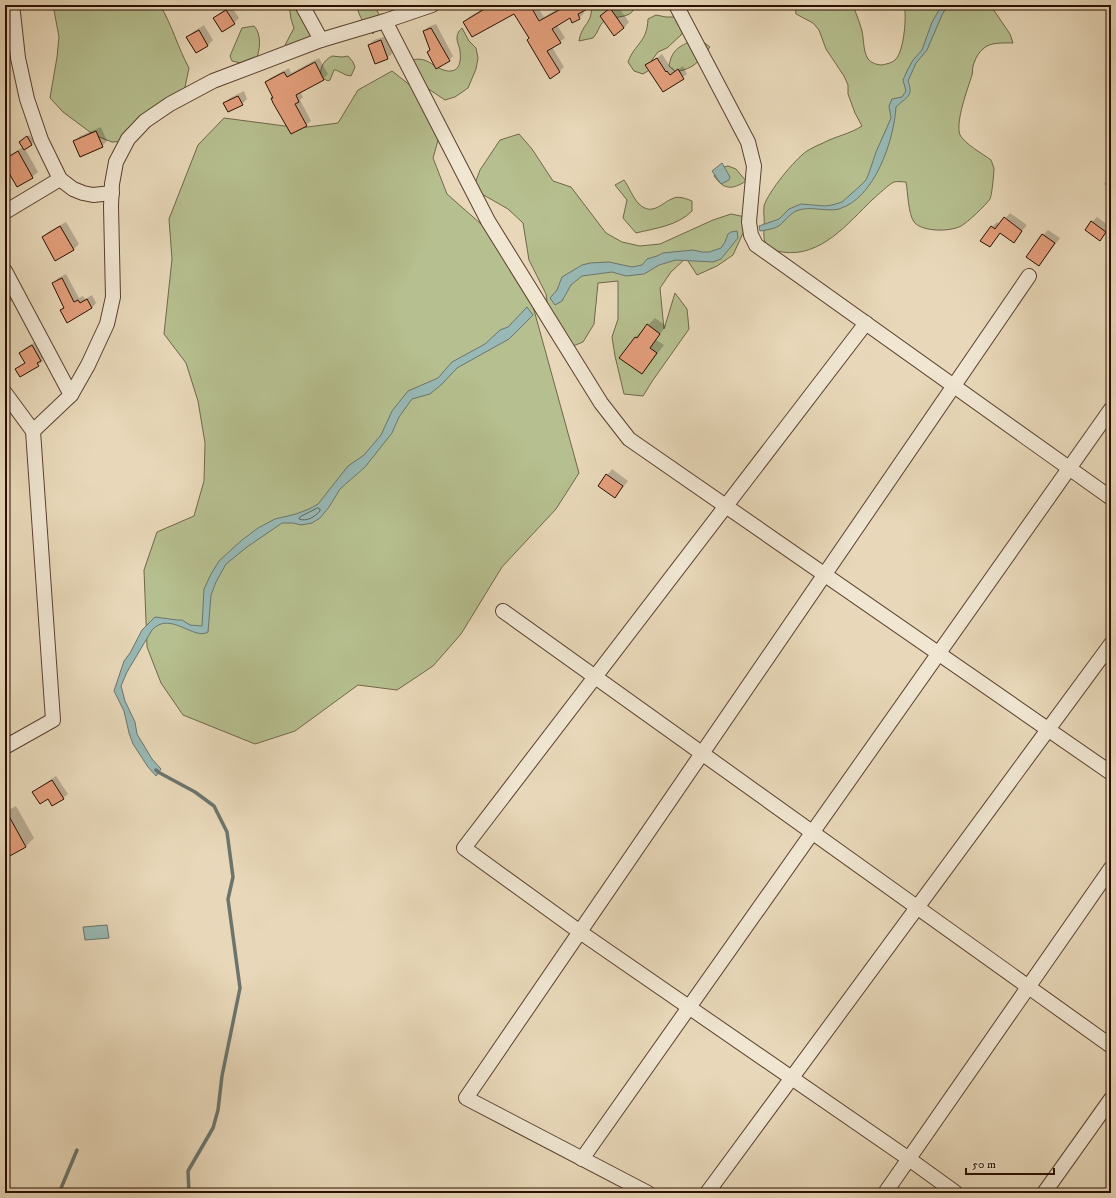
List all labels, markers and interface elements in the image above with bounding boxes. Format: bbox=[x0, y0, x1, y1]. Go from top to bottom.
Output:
scale bar bbox=[966, 1150, 1054, 1176]
text: 50 m bbox=[972, 1157, 996, 1172]

